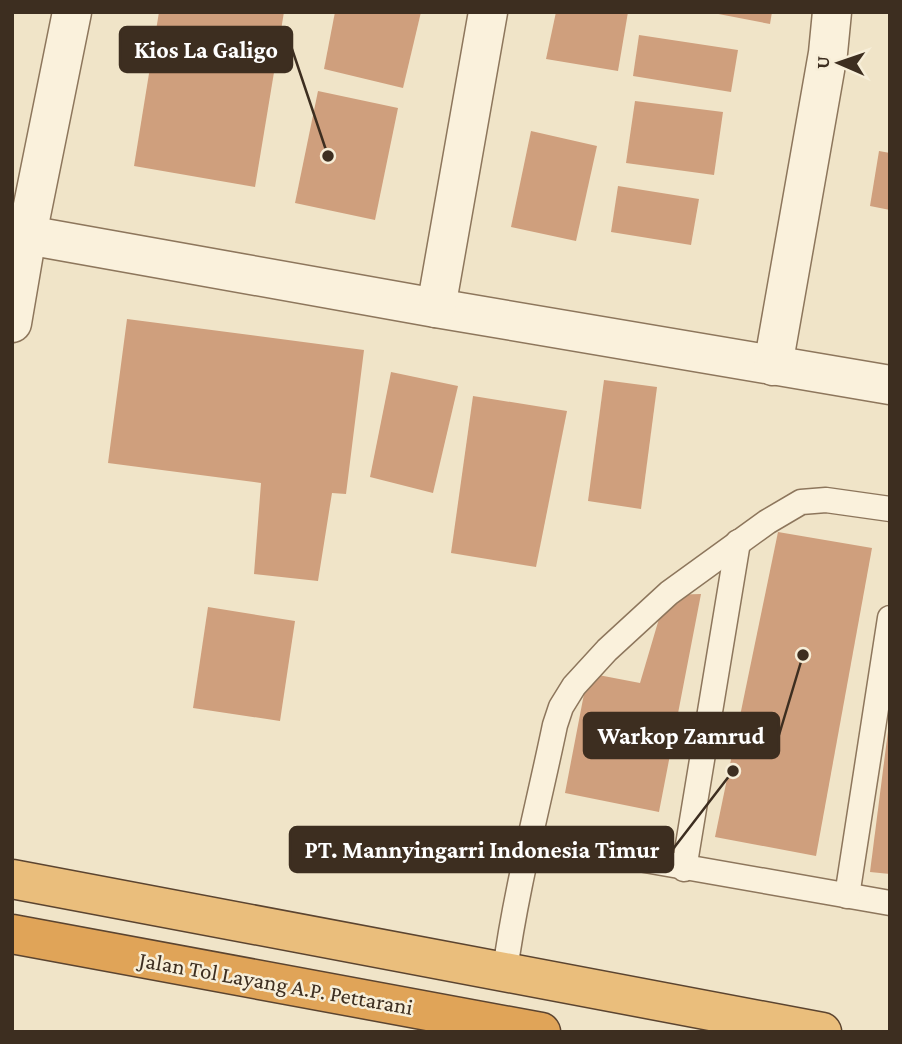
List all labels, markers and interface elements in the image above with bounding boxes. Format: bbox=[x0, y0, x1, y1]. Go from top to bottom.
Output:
callout: Kios La Galigo bbox=[120, 27, 292, 72]
north arrow bbox=[804, 28, 874, 98]
text: Kios La Galigo bbox=[134, 36, 278, 63]
text: U bbox=[812, 56, 833, 69]
callout: Warkop Zamrud bbox=[584, 713, 779, 758]
text: Warkop Zamrud bbox=[596, 722, 765, 749]
callout: PT. Mannyingarri Indonesia Timur bbox=[290, 827, 673, 872]
text: PT. Mannyingarri Indonesia Timur bbox=[304, 836, 660, 863]
street label: Jalan Tol Layang A.P. Pettarani bbox=[135, 946, 415, 1020]

